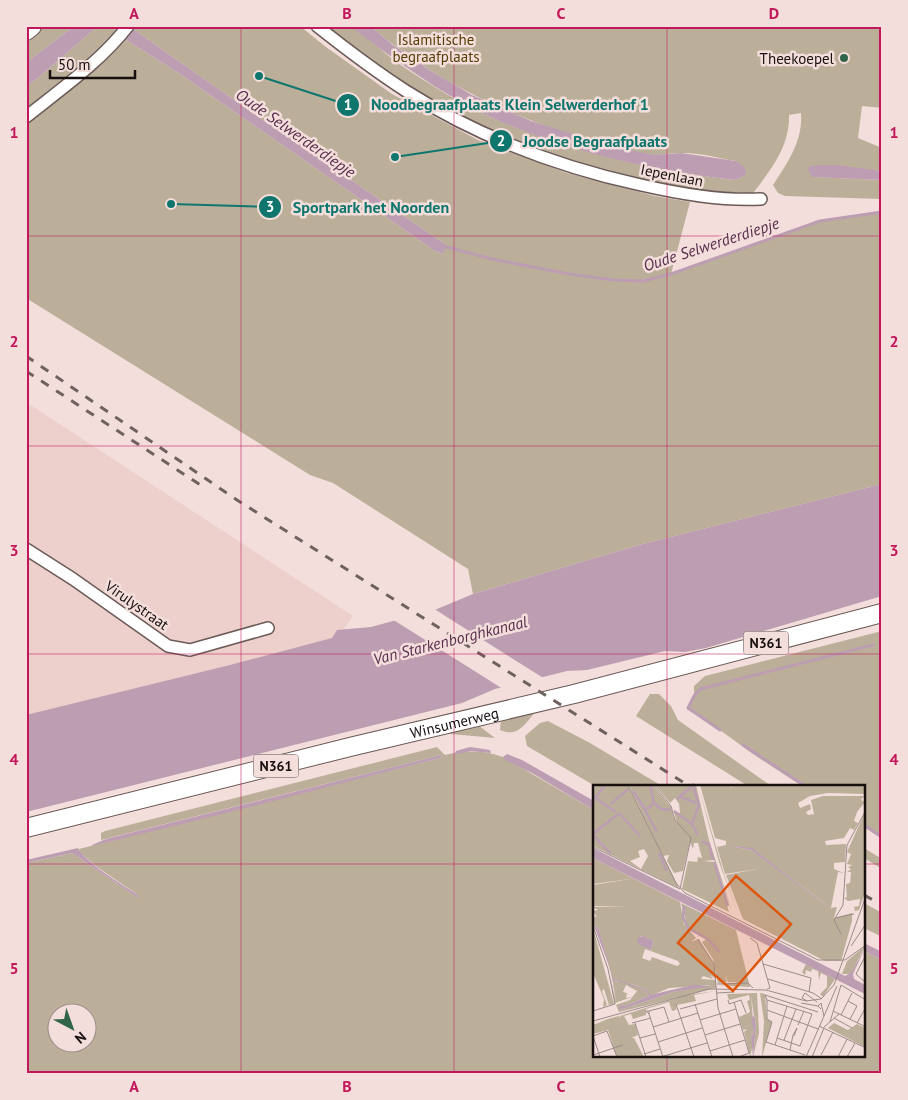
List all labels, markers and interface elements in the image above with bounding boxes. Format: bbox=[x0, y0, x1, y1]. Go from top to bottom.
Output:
text: A bbox=[129, 3, 139, 23]
text: B bbox=[342, 3, 352, 23]
text: C bbox=[557, 3, 566, 23]
text: D bbox=[769, 3, 779, 23]
park label: Islamitische begraafplaats bbox=[392, 30, 480, 66]
scale bar bbox=[50, 48, 135, 80]
place label: Theekoepel bbox=[760, 49, 835, 68]
marker: Theekoepel bbox=[838, 52, 850, 64]
text: 50 m bbox=[58, 55, 91, 74]
water label: Oude Selwerderdiepje bbox=[232, 84, 360, 182]
callout: Noodbegraafplaats Klein Selwerderhof 1 bbox=[336, 89, 659, 120]
text: Noodbegraafplaats Klein Selwerderhof 1 bbox=[371, 94, 649, 114]
text: 1 bbox=[344, 95, 352, 114]
text: 1 bbox=[9, 122, 19, 142]
text: 1 bbox=[889, 122, 899, 142]
callout: Joodse Begraafplaats bbox=[488, 126, 677, 157]
text: 2 bbox=[497, 131, 505, 150]
text: Joodse Begraafplaats bbox=[522, 131, 667, 151]
street label: Iepenlaan bbox=[639, 160, 705, 190]
callout: Sportpark het Noorden bbox=[258, 192, 459, 223]
text: 3 bbox=[266, 197, 274, 216]
text: Sportpark het Noorden bbox=[293, 197, 449, 217]
water label: Oude Selwerderdiepje bbox=[640, 212, 782, 275]
text: 2 bbox=[9, 331, 19, 351]
text: 2 bbox=[889, 331, 899, 351]
text: 3 bbox=[9, 540, 19, 560]
text: 3 bbox=[889, 540, 899, 560]
street label: Virulystraat bbox=[101, 576, 173, 634]
water label: Van Starkenborghkanaal bbox=[371, 611, 530, 669]
road number: N361 bbox=[744, 632, 788, 654]
street label: Winsumerweg bbox=[408, 703, 500, 742]
text: 4 bbox=[9, 749, 19, 769]
text: 4 bbox=[889, 749, 899, 769]
road number: N361 bbox=[254, 754, 298, 778]
inset map bbox=[593, 785, 866, 1058]
text: 5 bbox=[9, 958, 19, 978]
text: 5 bbox=[889, 958, 899, 978]
north arrow bbox=[48, 1002, 98, 1052]
text: N bbox=[71, 1028, 90, 1048]
text: A bbox=[129, 1076, 139, 1096]
text: B bbox=[342, 1076, 352, 1096]
text: C bbox=[557, 1076, 566, 1096]
text: D bbox=[769, 1076, 779, 1096]

